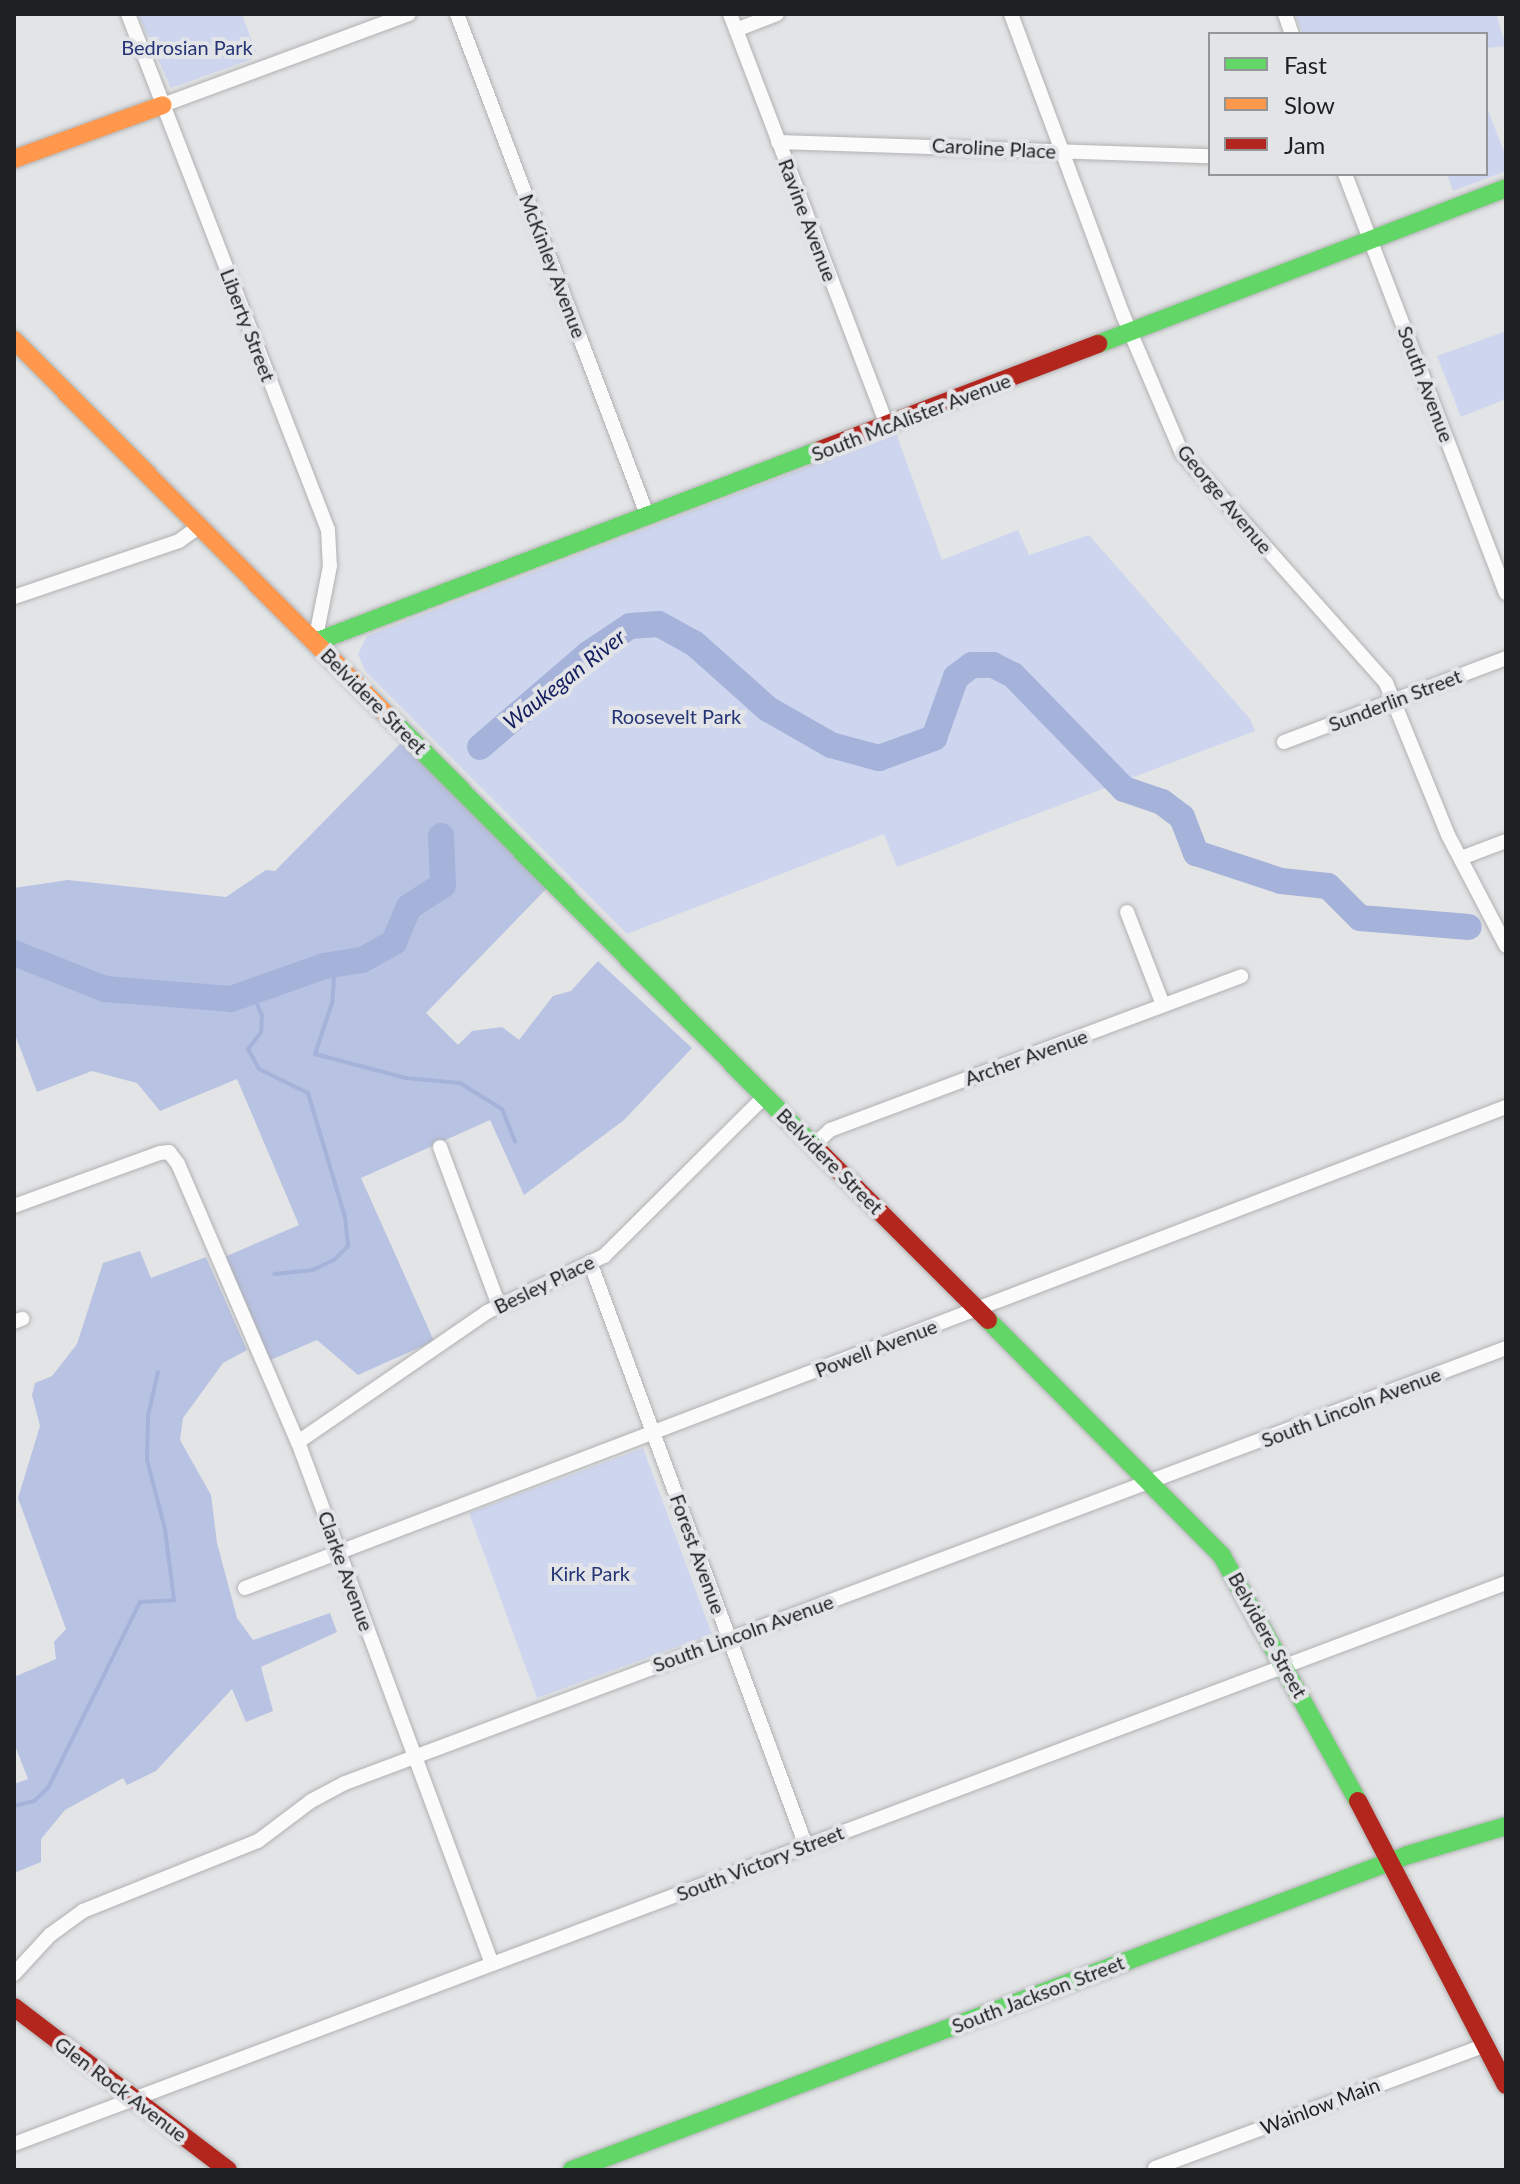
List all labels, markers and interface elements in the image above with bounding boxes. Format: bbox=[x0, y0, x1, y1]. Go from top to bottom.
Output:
legend bbox=[1208, 32, 1488, 176]
park label: Bedrosian Park bbox=[121, 35, 253, 59]
text: Fast bbox=[1284, 50, 1327, 79]
text: Slow bbox=[1284, 90, 1335, 119]
text: Jam bbox=[1284, 130, 1325, 159]
street label: Caroline Place bbox=[931, 133, 1057, 163]
street label: Ravine Avenue bbox=[773, 155, 843, 285]
street label: McKinley Avenue bbox=[514, 190, 592, 342]
street label: Liberty Street bbox=[215, 265, 281, 385]
street label: South Avenue bbox=[1393, 322, 1459, 446]
street label: South McAlister Avenue bbox=[808, 368, 1014, 466]
street label: George Avenue bbox=[1172, 439, 1278, 559]
water label: Waukegan River bbox=[498, 623, 630, 735]
street label: Belvidere Street bbox=[316, 643, 432, 759]
street label: Sunderlin Street bbox=[1325, 664, 1465, 736]
park label: Roosevelt Park bbox=[611, 704, 741, 728]
street label: Archer Avenue bbox=[961, 1023, 1091, 1091]
street label: Belvidere Street bbox=[772, 1103, 888, 1219]
street label: Besley Place bbox=[490, 1249, 598, 1319]
street label: Powell Avenue bbox=[811, 1314, 941, 1382]
street label: South Lincoln Avenue bbox=[1258, 1362, 1444, 1452]
street label: Forest Avenue bbox=[665, 1491, 731, 1617]
street label: Clarke Avenue bbox=[313, 1507, 379, 1635]
park label: Kirk Park bbox=[550, 1561, 630, 1585]
street label: Belvidere Street bbox=[1224, 1568, 1312, 1702]
street label: South Lincoln Avenue bbox=[649, 1589, 837, 1677]
street label: South Victory Street bbox=[672, 1820, 848, 1906]
street label: South Jackson Street bbox=[948, 1950, 1128, 2038]
street label: Glen Rock Avenue bbox=[50, 2031, 192, 2147]
street label: Wainlow Main bbox=[1257, 2072, 1383, 2140]

